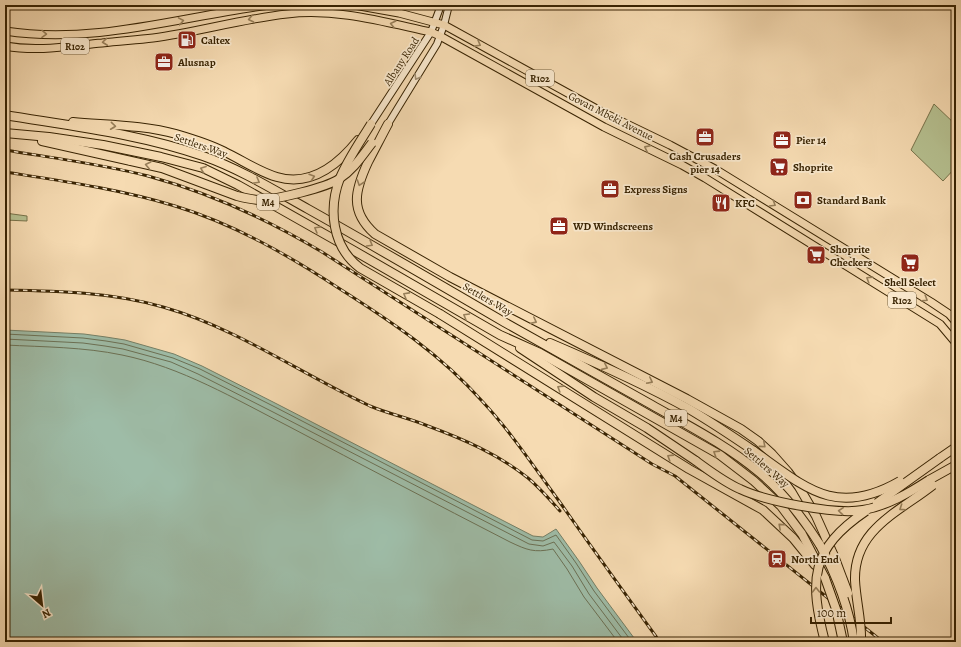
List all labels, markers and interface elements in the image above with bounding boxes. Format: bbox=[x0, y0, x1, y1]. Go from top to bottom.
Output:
one-way arrow bbox=[247, 15, 254, 23]
one-way arrow bbox=[177, 17, 184, 25]
one-way arrow bbox=[390, 20, 396, 28]
fuel station icon: Caltex bbox=[176, 29, 198, 51]
one-way arrow bbox=[41, 30, 47, 38]
place label: Caltex bbox=[201, 33, 231, 48]
street label: Albany Road bbox=[379, 34, 423, 89]
road number: R102 bbox=[61, 38, 89, 54]
one-way arrow bbox=[102, 38, 108, 47]
one-way arrow bbox=[474, 40, 481, 47]
office icon: Alusnap bbox=[153, 51, 175, 73]
place label: Alusnap bbox=[177, 55, 216, 70]
road number: R102 bbox=[526, 70, 554, 86]
one-way arrow bbox=[414, 73, 421, 80]
street label: Govan Mbeki Avenue bbox=[566, 88, 656, 144]
one-way arrow bbox=[110, 121, 117, 130]
office icon: Cash Crusaders pier 14 bbox=[694, 126, 716, 148]
street label: Settlers Way bbox=[172, 129, 230, 162]
office icon: Pier 14 bbox=[771, 129, 793, 151]
place label: Pier 14 bbox=[796, 133, 826, 148]
one-way arrow bbox=[644, 145, 652, 153]
place label: Cash Crusaders pier 14 bbox=[669, 149, 741, 177]
supermarket icon: Shoprite bbox=[768, 156, 790, 178]
place label: Shoprite bbox=[793, 160, 833, 175]
one-way arrow bbox=[145, 162, 151, 170]
one-way arrow bbox=[199, 165, 206, 174]
one-way arrow bbox=[308, 173, 315, 181]
one-way arrow bbox=[253, 176, 260, 183]
office icon: Express Signs bbox=[599, 178, 621, 200]
one-way arrow bbox=[356, 179, 364, 186]
place label: Express Signs bbox=[624, 182, 688, 197]
bank icon: Standard Bank bbox=[792, 189, 814, 211]
restaurant icon: KFC bbox=[710, 192, 732, 214]
place label: Standard Bank bbox=[817, 193, 886, 208]
road number: M4 bbox=[257, 194, 279, 210]
place label: KFC bbox=[735, 196, 755, 211]
one-way arrow bbox=[769, 199, 776, 207]
office icon: WD Windscreens bbox=[548, 215, 570, 237]
place label: WD Windscreens bbox=[572, 219, 653, 234]
one-way arrow bbox=[314, 227, 322, 234]
one-way arrow bbox=[366, 239, 373, 246]
place label: Shoprite Checkers bbox=[830, 242, 873, 270]
supermarket icon: Shoprite Checkers bbox=[805, 244, 827, 266]
supermarket icon: Shell Select bbox=[899, 252, 921, 274]
place label: Shell Select bbox=[884, 275, 936, 290]
one-way arrow bbox=[866, 276, 873, 284]
street label: Settlers Way bbox=[460, 279, 516, 320]
one-way arrow bbox=[403, 292, 411, 300]
road number: R102 bbox=[888, 292, 916, 308]
one-way arrow bbox=[921, 294, 928, 301]
one-way arrow bbox=[463, 313, 470, 320]
one-way arrow bbox=[530, 317, 538, 324]
one-way arrow bbox=[601, 362, 609, 370]
one-way arrow bbox=[646, 376, 653, 383]
one-way arrow bbox=[557, 385, 564, 393]
road number: M4 bbox=[665, 410, 687, 426]
one-way arrow bbox=[758, 441, 765, 448]
street label: Settlers Way bbox=[741, 444, 793, 491]
one-way arrow bbox=[713, 451, 720, 458]
one-way arrow bbox=[667, 455, 674, 462]
one-way arrow bbox=[899, 503, 906, 510]
one-way arrow bbox=[838, 506, 845, 515]
one-way arrow bbox=[778, 523, 785, 530]
station icon: North End bbox=[766, 548, 788, 570]
place label: North End bbox=[791, 552, 839, 567]
north arrow bbox=[22, 585, 62, 625]
one-way arrow bbox=[812, 587, 820, 593]
scale bar bbox=[811, 599, 891, 625]
text: N bbox=[39, 605, 54, 622]
text: 100 m bbox=[817, 605, 846, 621]

